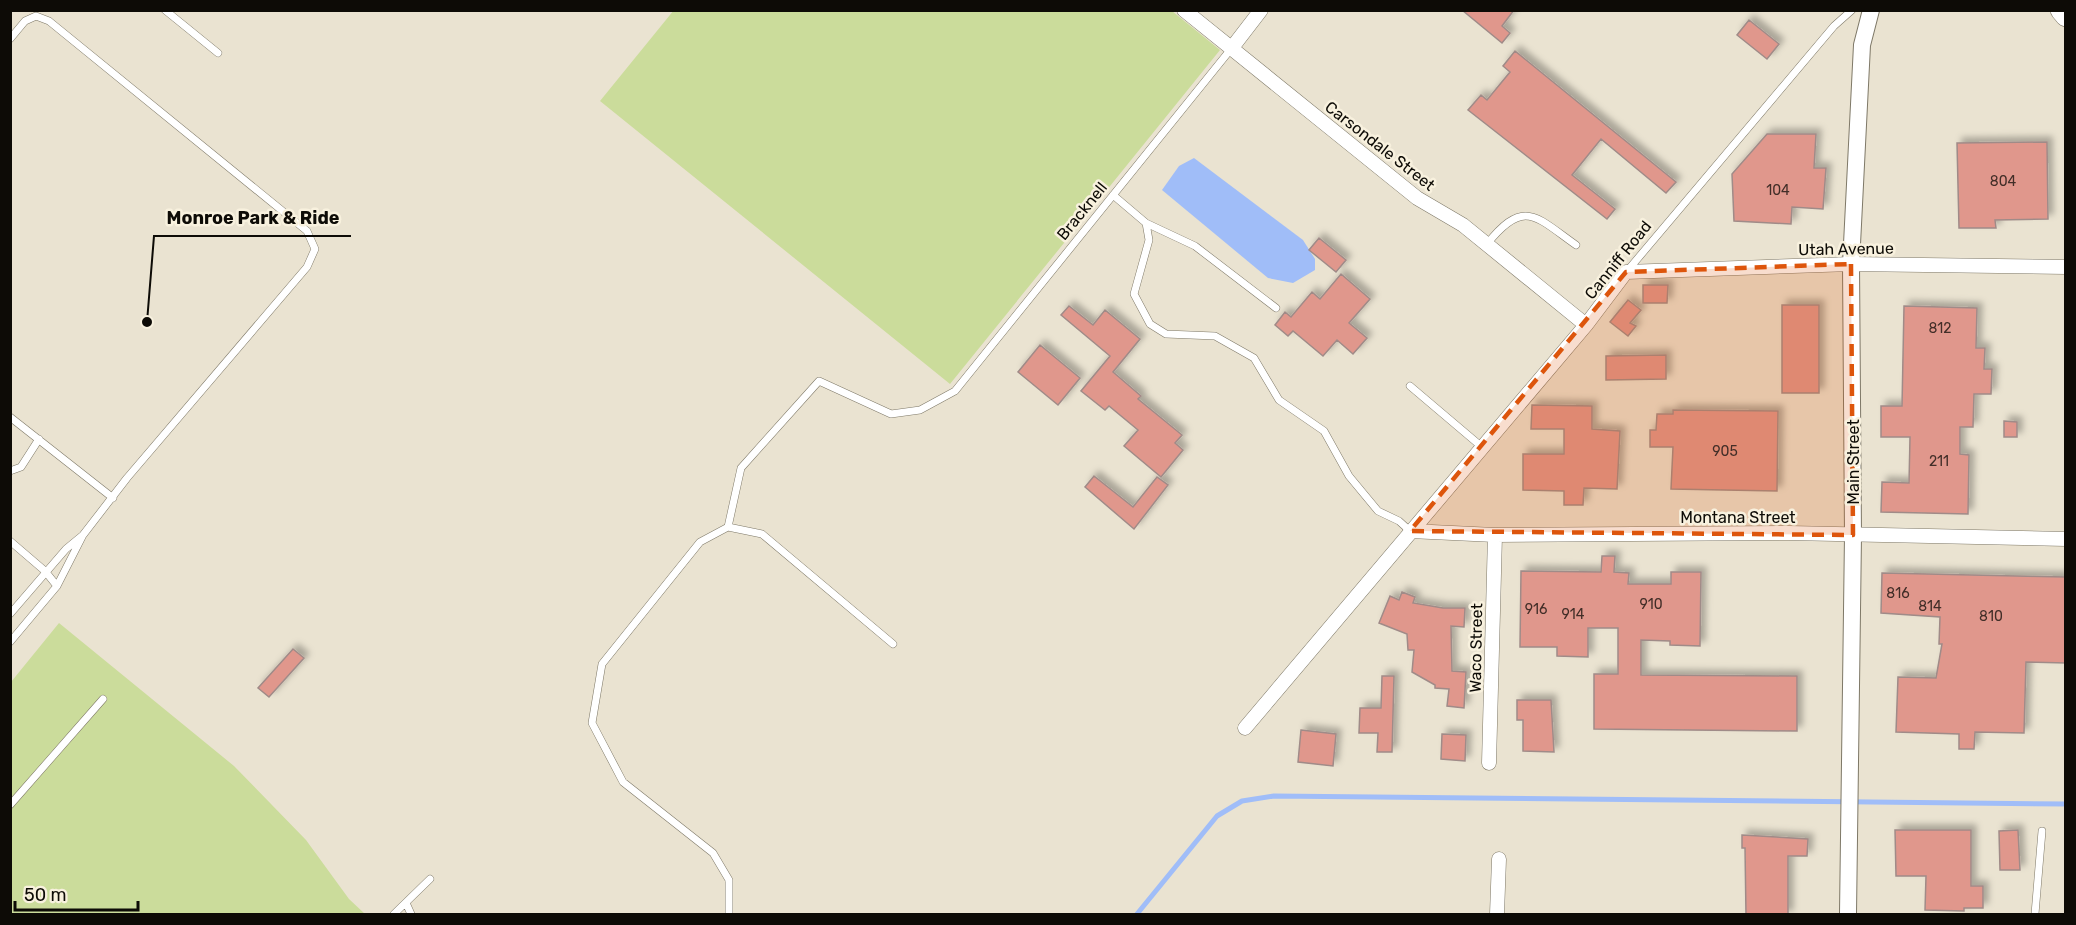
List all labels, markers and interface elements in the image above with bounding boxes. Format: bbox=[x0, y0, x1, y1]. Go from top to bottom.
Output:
street label: Carsondale Street bbox=[1321, 97, 1439, 195]
house number: 804 bbox=[1990, 173, 2017, 190]
street label: Bracknell bbox=[1053, 178, 1111, 244]
house number: 104 bbox=[1766, 182, 1790, 199]
callout: Monroe Park & Ride bbox=[154, 200, 351, 236]
text: Monroe Park & Ride bbox=[167, 207, 340, 229]
street label: Canniff Road bbox=[1581, 217, 1655, 303]
street label: Utah Avenue bbox=[1798, 239, 1894, 259]
house number: 812 bbox=[1928, 320, 1952, 337]
street label: Main Street bbox=[1844, 419, 1863, 505]
house number: 905 bbox=[1712, 443, 1738, 460]
house number: 211 bbox=[1929, 453, 1949, 470]
street label: Montana Street bbox=[1680, 508, 1796, 527]
house number: 816 bbox=[1886, 585, 1910, 602]
house number: 910 bbox=[1639, 596, 1663, 613]
house number: 814 bbox=[1918, 598, 1942, 615]
house number: 916 bbox=[1525, 601, 1547, 618]
street label: Waco Street bbox=[1466, 603, 1486, 693]
house number: 914 bbox=[1562, 606, 1585, 623]
house number: 810 bbox=[1979, 608, 2003, 625]
scale bar bbox=[15, 874, 138, 912]
text: 50 m bbox=[24, 884, 67, 906]

